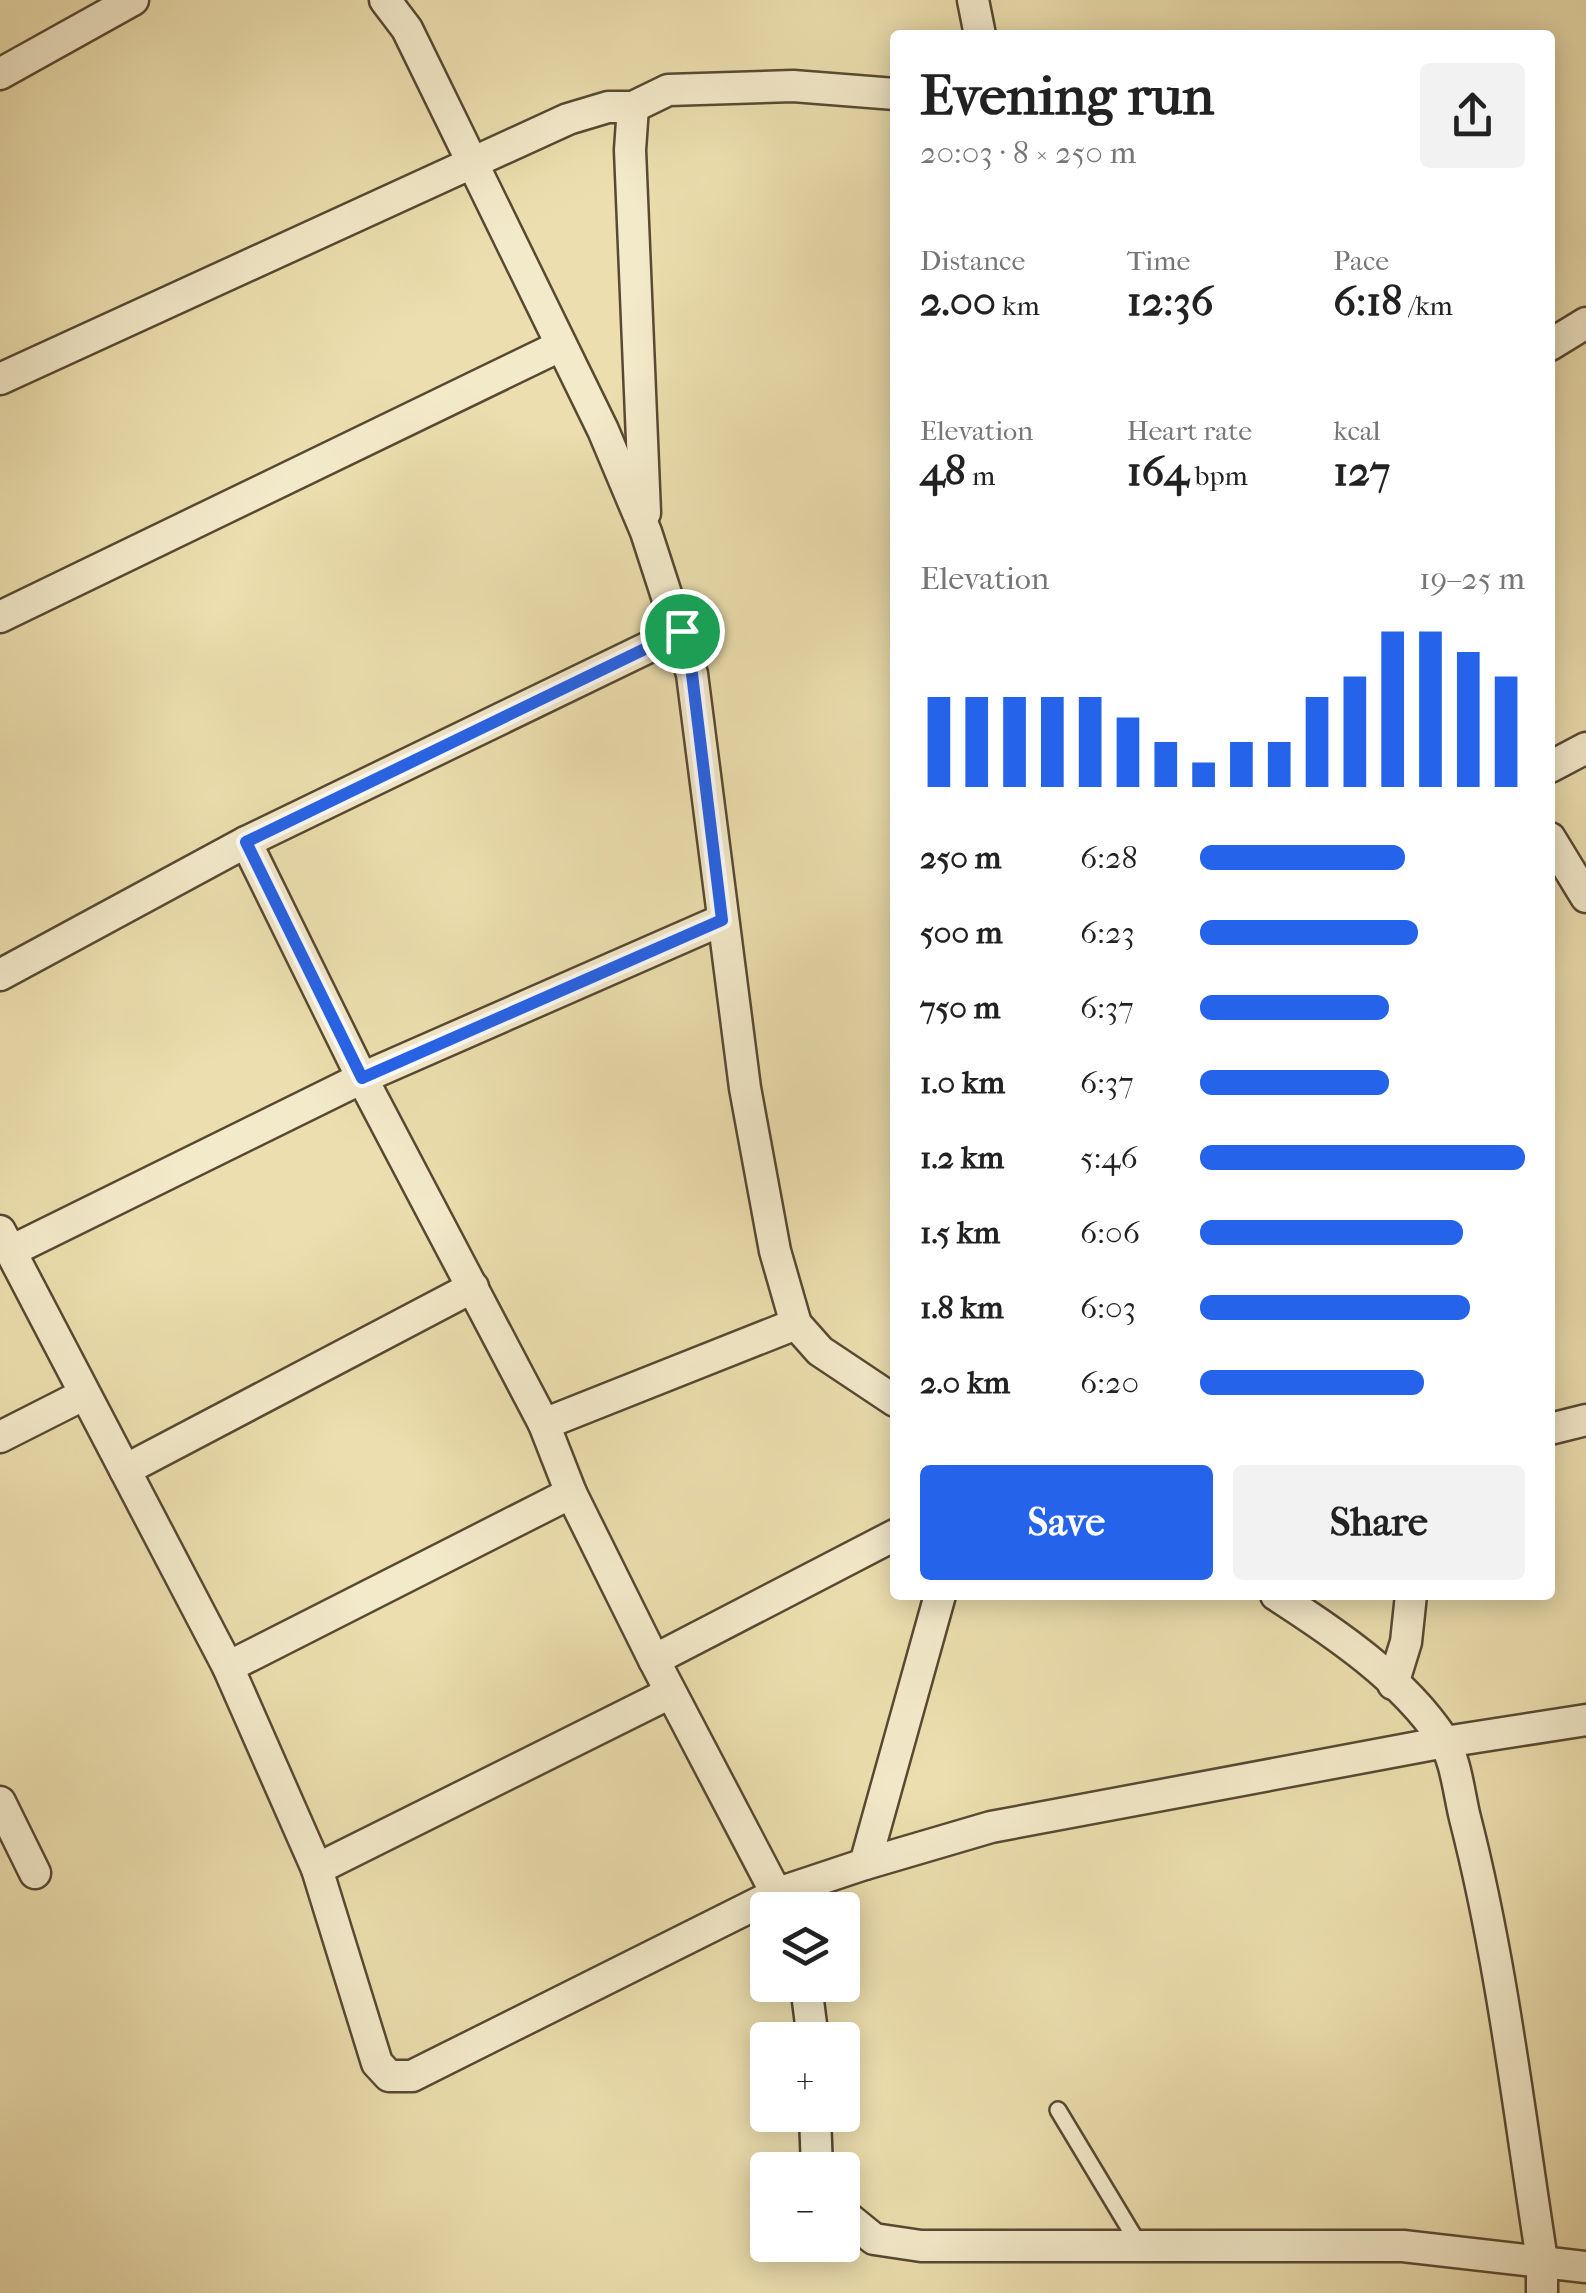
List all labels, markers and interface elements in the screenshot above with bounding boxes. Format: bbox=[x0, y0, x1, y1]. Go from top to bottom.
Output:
button: share bbox=[1420, 63, 1525, 168]
text: Evening run bbox=[920, 64, 1214, 128]
text: 20:03 · 8 × 250 m bbox=[920, 134, 1136, 171]
text: Distance bbox=[920, 244, 1025, 277]
text: Time bbox=[1127, 244, 1190, 277]
text: Pace bbox=[1333, 244, 1389, 277]
text: 2.00 bbox=[920, 277, 996, 326]
text: 12:36 bbox=[1127, 277, 1213, 326]
text: 6:18 bbox=[1333, 277, 1402, 326]
text: km bbox=[996, 289, 1040, 322]
text: /km bbox=[1402, 289, 1453, 322]
text: Elevation bbox=[920, 414, 1033, 447]
text: Heart rate bbox=[1127, 414, 1252, 447]
text: kcal bbox=[1333, 414, 1380, 447]
text: 48 bbox=[920, 447, 966, 496]
text: 164 bbox=[1127, 447, 1189, 496]
text: 127 bbox=[1333, 447, 1390, 496]
text: m bbox=[966, 459, 995, 492]
text: bpm bbox=[1189, 459, 1248, 492]
text: Elevation bbox=[920, 560, 1049, 597]
text: 19–25 m bbox=[1419, 560, 1525, 597]
pin bbox=[640, 589, 725, 674]
icon: arrive bbox=[655, 604, 710, 659]
text: 250 m bbox=[920, 839, 1001, 876]
text: 6:28 bbox=[1080, 839, 1138, 876]
text: 500 m bbox=[920, 914, 1003, 951]
text: 6:23 bbox=[1080, 914, 1135, 951]
text: 750 m bbox=[920, 989, 1000, 1026]
text: 6:37 bbox=[1080, 989, 1134, 1026]
text: 1.0 km bbox=[920, 1064, 1005, 1101]
text: 6:37 bbox=[1080, 1064, 1134, 1101]
text: 1.2 km bbox=[920, 1139, 1004, 1176]
text: 5:46 bbox=[1080, 1139, 1138, 1176]
text: 1.5 km bbox=[920, 1214, 1000, 1251]
text: 6:06 bbox=[1080, 1214, 1140, 1251]
text: 1.8 km bbox=[920, 1289, 1004, 1326]
text: 6:03 bbox=[1080, 1289, 1136, 1326]
text: 2.0 km bbox=[920, 1364, 1010, 1401]
text: 6:20 bbox=[1080, 1364, 1139, 1401]
button: Save bbox=[920, 1465, 1213, 1580]
button: Share bbox=[1233, 1465, 1525, 1580]
map controls bbox=[750, 1892, 860, 2262]
button: layers bbox=[750, 1892, 860, 2002]
button: + bbox=[750, 2022, 860, 2132]
button: − bbox=[750, 2152, 860, 2262]

